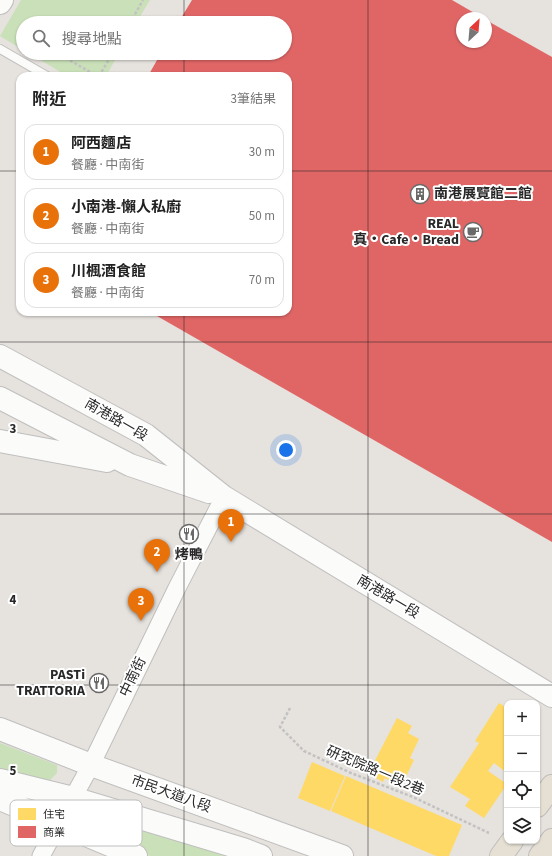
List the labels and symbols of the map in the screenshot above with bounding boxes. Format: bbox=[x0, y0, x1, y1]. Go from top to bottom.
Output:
north arrow bbox=[456, 12, 492, 48]
building icon: 南港展覽館二館 bbox=[409, 183, 431, 205]
place label: 南港展覽館二館 bbox=[434, 184, 532, 204]
place label: REAL 真‧Cafe‧Bread bbox=[353, 214, 459, 250]
cafe icon: REAL 真‧Cafe‧Bread bbox=[462, 221, 484, 243]
street label: 南港路一段 bbox=[81, 394, 151, 446]
text: 3 bbox=[10, 420, 17, 438]
your location bbox=[276, 440, 296, 460]
pin: 1 bbox=[218, 509, 244, 542]
restaurant icon: 烤鴨 bbox=[178, 523, 200, 545]
pin: 2 bbox=[144, 539, 170, 572]
place label: 烤鴨 bbox=[175, 545, 203, 565]
street label: 南港路一段 bbox=[353, 570, 423, 624]
pin: 3 bbox=[128, 588, 154, 621]
text: 4 bbox=[10, 591, 17, 609]
street label: 中南街 bbox=[115, 654, 151, 700]
place label: PASTi TRATTORIA bbox=[16, 665, 86, 701]
restaurant icon: PASTi TRATTORIA bbox=[88, 672, 110, 694]
street label: 研究院路一段2巷 bbox=[323, 741, 427, 801]
text: 5 bbox=[10, 762, 17, 780]
street label: 市民大道八段 bbox=[128, 770, 214, 818]
legend bbox=[10, 800, 142, 846]
text: 住宅 bbox=[43, 807, 65, 822]
text: 商業 bbox=[43, 825, 65, 840]

